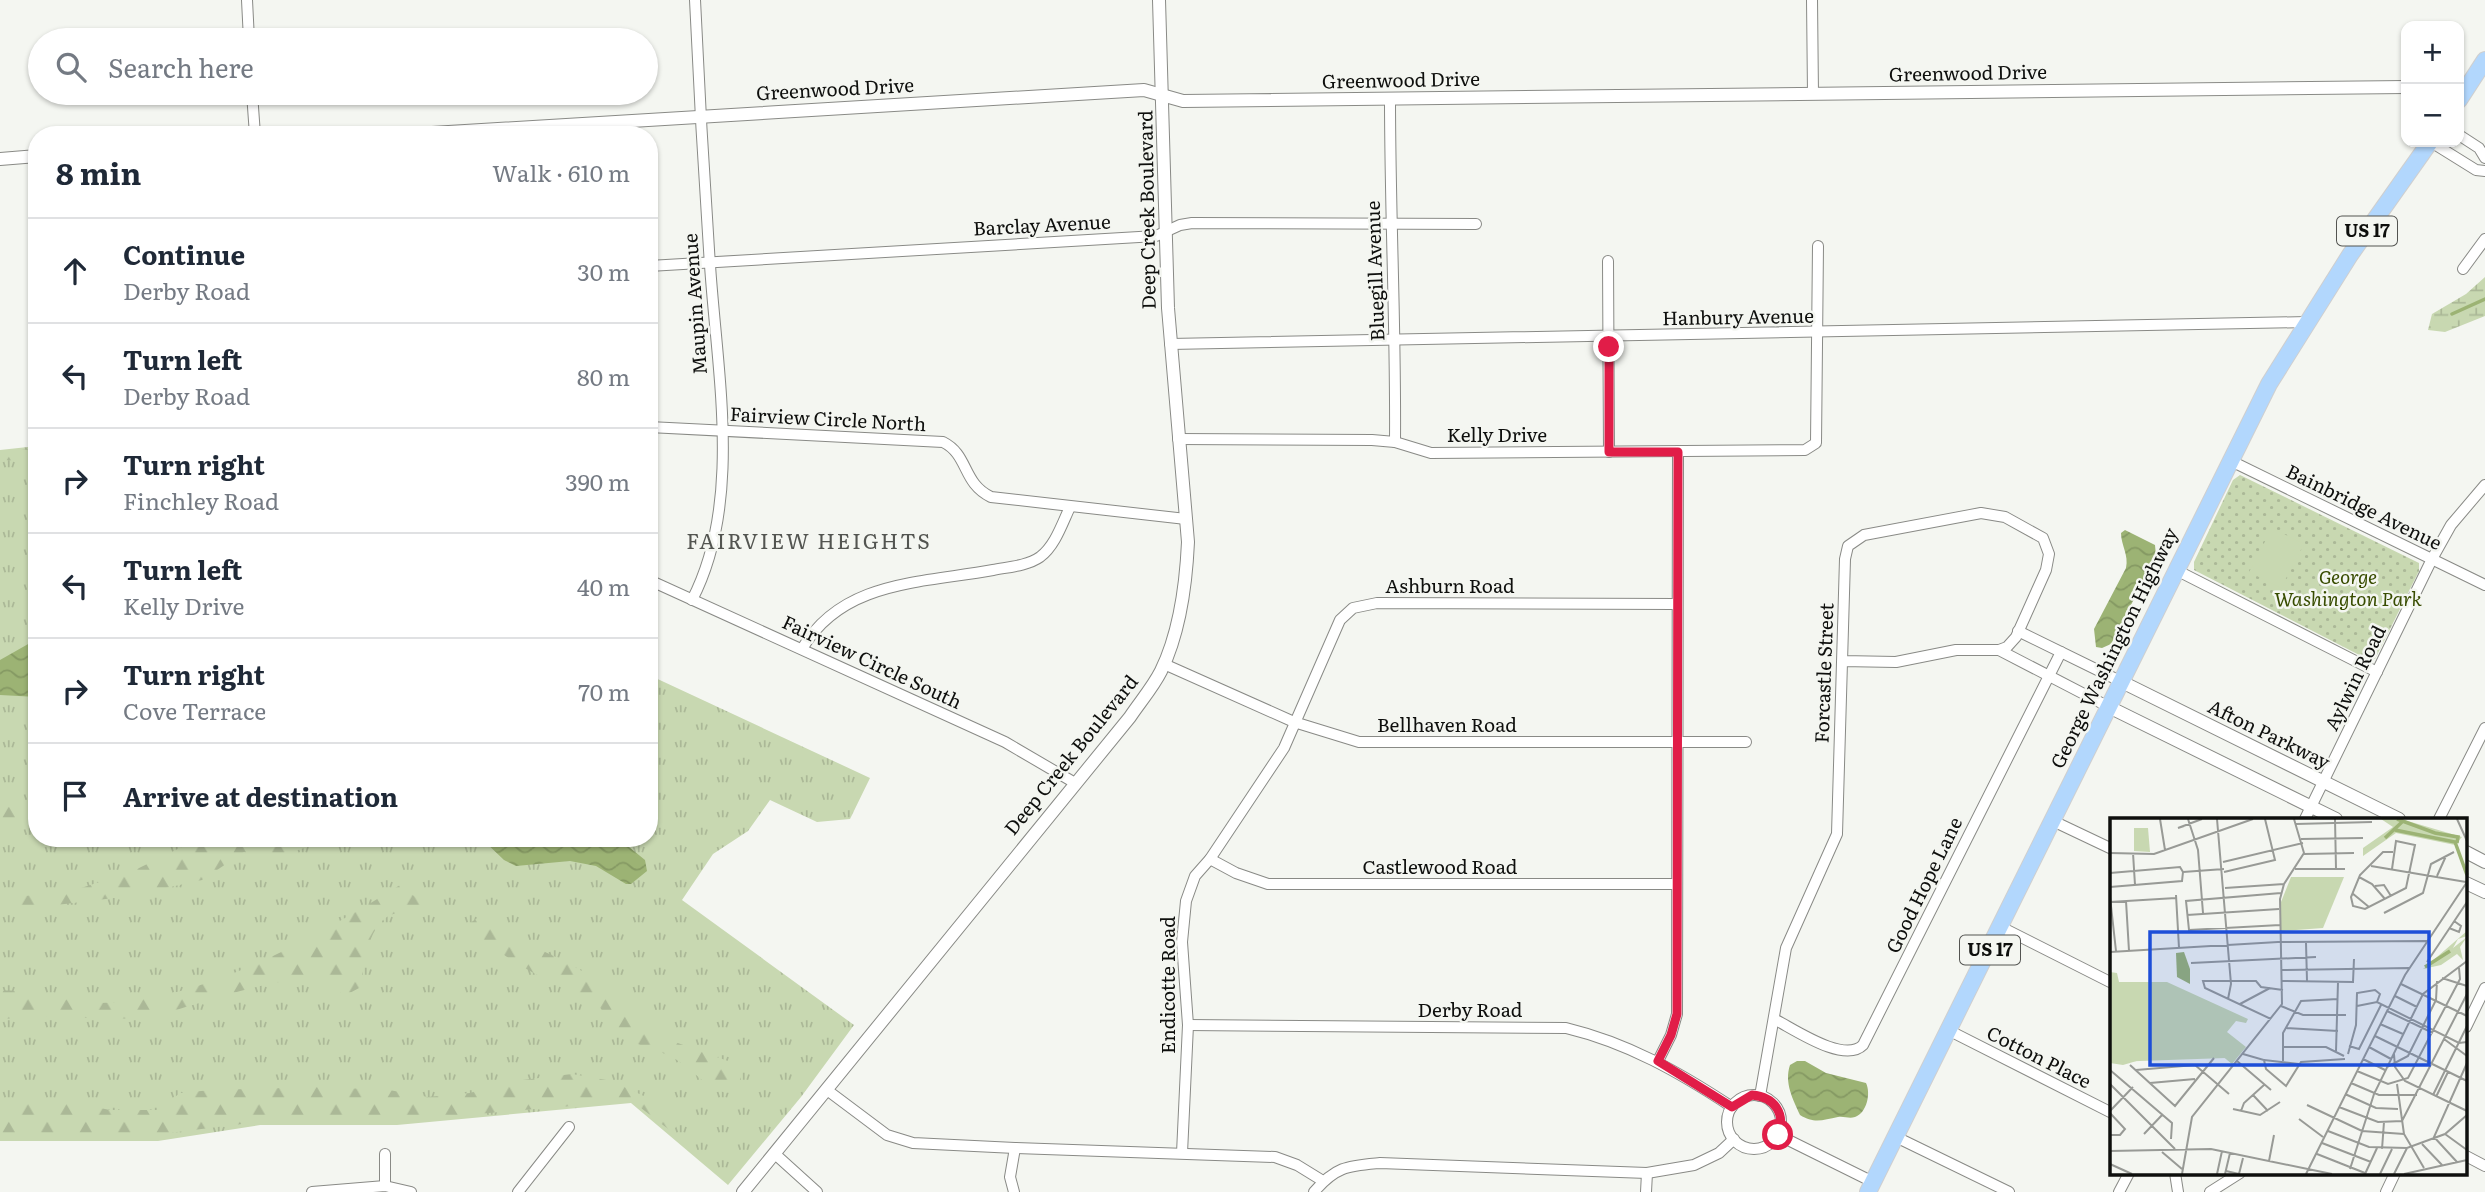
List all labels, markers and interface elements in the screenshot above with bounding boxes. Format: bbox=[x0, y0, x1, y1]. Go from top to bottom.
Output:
map controls bbox=[2401, 21, 2464, 147]
button: + bbox=[2401, 21, 2464, 84]
search box bbox=[28, 28, 658, 105]
text: Search here bbox=[108, 47, 254, 86]
icon: search bbox=[52, 48, 90, 86]
street label: Greenwood Drive bbox=[1889, 57, 2047, 87]
street label: Greenwood Drive bbox=[1322, 64, 1480, 94]
street label: Greenwood Drive bbox=[755, 70, 915, 106]
button: − bbox=[2401, 84, 2464, 147]
street label: Deep Creek Boulevard bbox=[1130, 110, 1162, 310]
text: 8 min bbox=[56, 150, 141, 194]
text: Walk · 610 m bbox=[492, 155, 630, 189]
street label: Bluegill Avenue bbox=[1358, 200, 1390, 342]
street label: Barclay Avenue bbox=[972, 206, 1112, 242]
road number: US 17 bbox=[2337, 216, 2397, 246]
street label: Maupin Avenue bbox=[675, 232, 713, 376]
text: Continue bbox=[123, 234, 245, 273]
icon: ahead bbox=[56, 252, 94, 290]
text: 30 m bbox=[577, 254, 630, 288]
text: Derby Road bbox=[123, 273, 250, 307]
street label: Hanbury Avenue bbox=[1662, 301, 1814, 331]
route end bbox=[1593, 331, 1624, 362]
text: Turn left bbox=[123, 339, 242, 378]
icon: left bbox=[56, 357, 94, 395]
text: 80 m bbox=[577, 359, 630, 393]
text: Derby Road bbox=[123, 378, 250, 412]
street label: Fairview Circle North bbox=[729, 399, 927, 437]
street label: Kelly Drive bbox=[1447, 420, 1547, 448]
text: Turn right bbox=[123, 444, 265, 483]
street label: Bainbridge Avenue bbox=[2282, 456, 2447, 556]
icon: right bbox=[56, 462, 94, 500]
text: 390 m bbox=[565, 464, 630, 498]
text: Finchley Road bbox=[123, 483, 279, 517]
street label: George Washington Highway bbox=[2042, 522, 2184, 773]
district label: FAIRVIEW HEIGHTS bbox=[686, 524, 932, 555]
text: Turn left bbox=[123, 549, 242, 588]
park label: George Washington Park bbox=[2274, 562, 2422, 612]
icon: left bbox=[56, 567, 94, 605]
text: 40 m bbox=[577, 569, 630, 603]
street label: Ashburn Road bbox=[1385, 571, 1515, 599]
text: Kelly Drive bbox=[123, 588, 244, 622]
street label: Forcastle Street bbox=[1807, 602, 1839, 744]
street label: Fairview Circle South bbox=[778, 607, 967, 715]
street label: Aylwin Road bbox=[2317, 620, 2392, 735]
text: Turn right bbox=[123, 654, 265, 693]
street label: Deep Creek Boulevard bbox=[997, 668, 1144, 841]
icon: right bbox=[56, 672, 94, 710]
text: 70 m bbox=[578, 674, 630, 708]
street label: Afton Parkway bbox=[2204, 691, 2335, 775]
text: Cove Terrace bbox=[123, 693, 266, 727]
street label: Bellhaven Road bbox=[1377, 710, 1517, 738]
text: Arrive at destination bbox=[123, 776, 398, 815]
icon: arrive bbox=[56, 777, 94, 815]
street label: Good Hope Lane bbox=[1878, 812, 1968, 957]
inset map bbox=[2110, 818, 2468, 1174]
street label: Castlewood Road bbox=[1363, 852, 1518, 880]
street label: Endicotte Road bbox=[1153, 916, 1181, 1054]
road number: US 17 bbox=[1960, 936, 2020, 965]
street label: Derby Road bbox=[1418, 995, 1523, 1023]
street label: Cotton Place bbox=[1982, 1018, 2097, 1094]
route start bbox=[1762, 1119, 1793, 1150]

